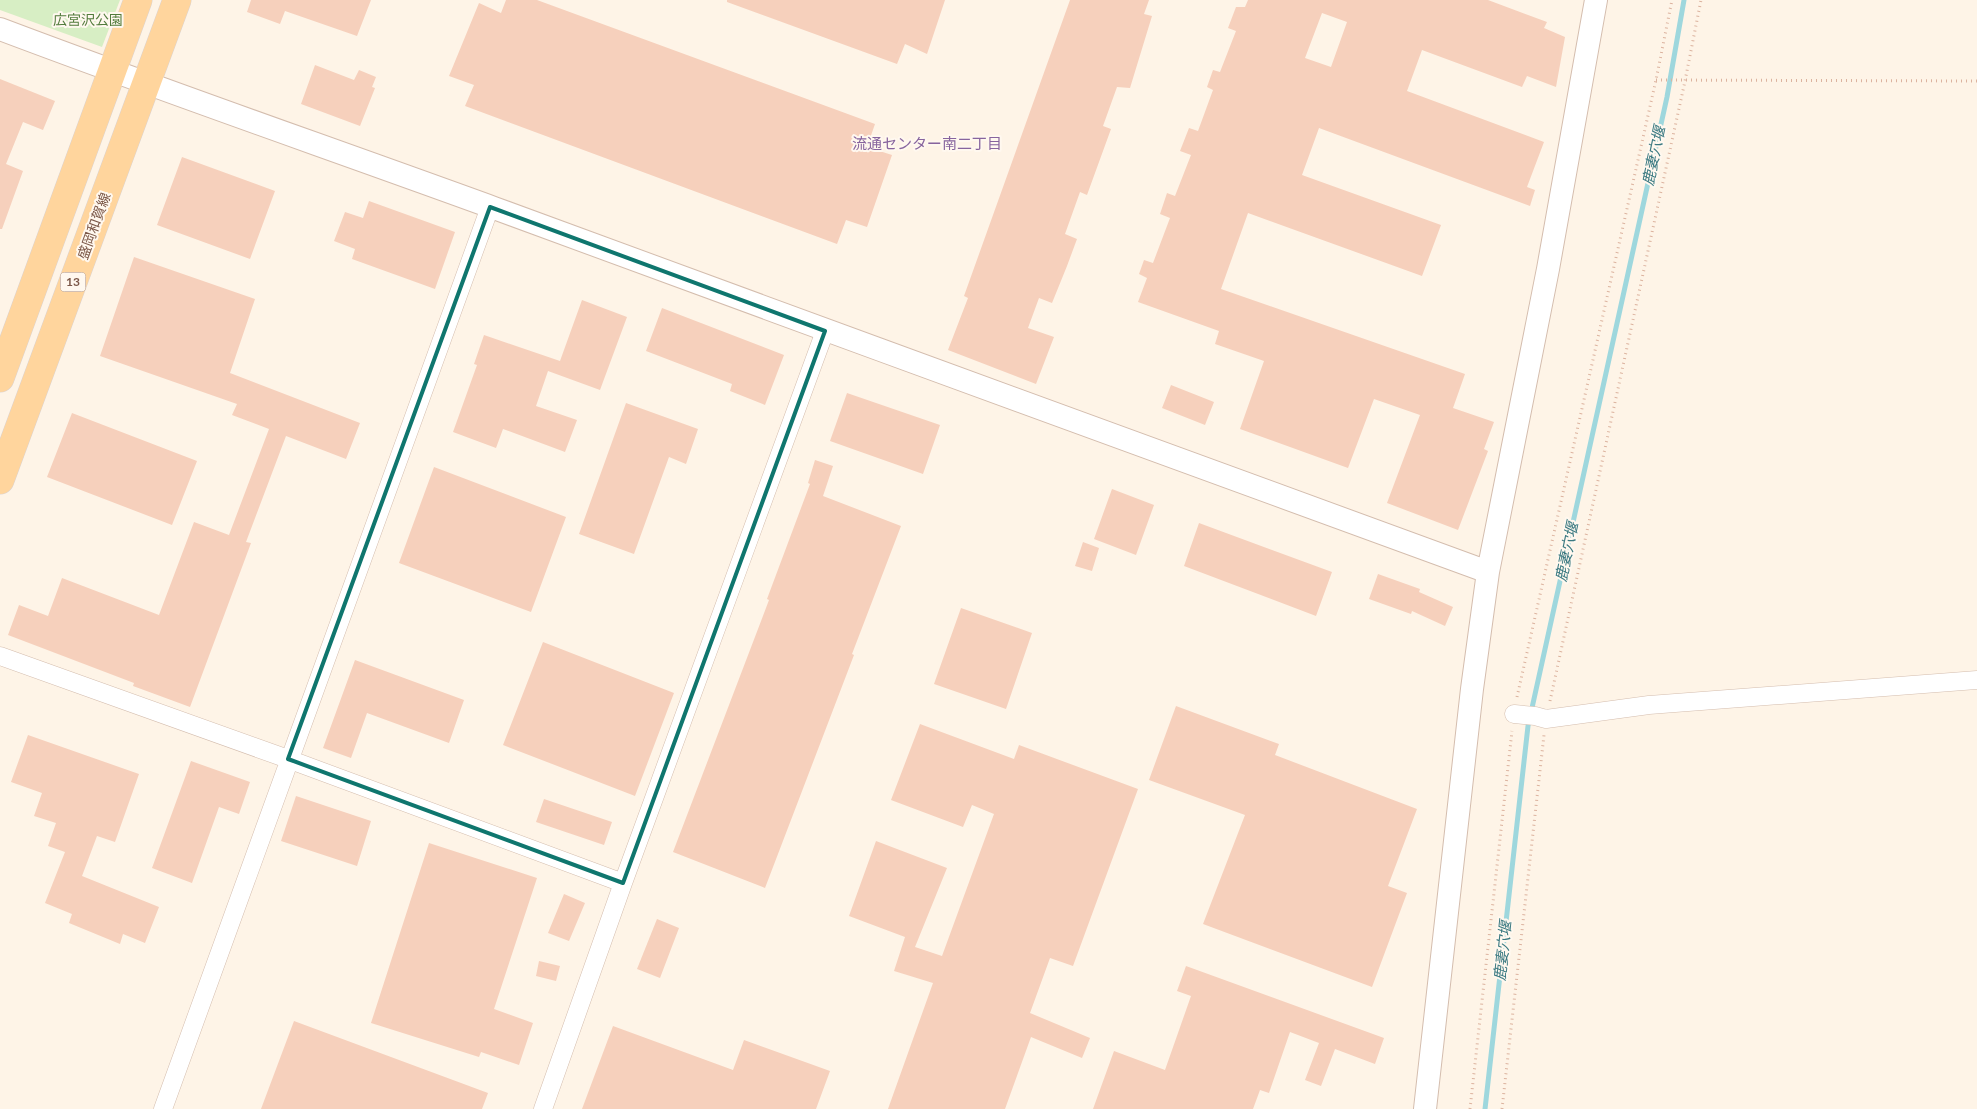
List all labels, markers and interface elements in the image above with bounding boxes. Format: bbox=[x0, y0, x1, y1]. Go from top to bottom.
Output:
park label: 広宮沢公園 bbox=[53, 11, 123, 28]
water label: 鹿妻穴堰 bbox=[1638, 122, 1669, 187]
district label: 流通センター南二丁目 bbox=[852, 134, 1002, 152]
street label: 盛岡和賀線 bbox=[74, 190, 113, 262]
road number: 13 bbox=[60, 272, 86, 292]
water label: 鹿妻穴堰 bbox=[1551, 518, 1582, 583]
water label: 鹿妻穴堰 bbox=[1490, 917, 1514, 982]

